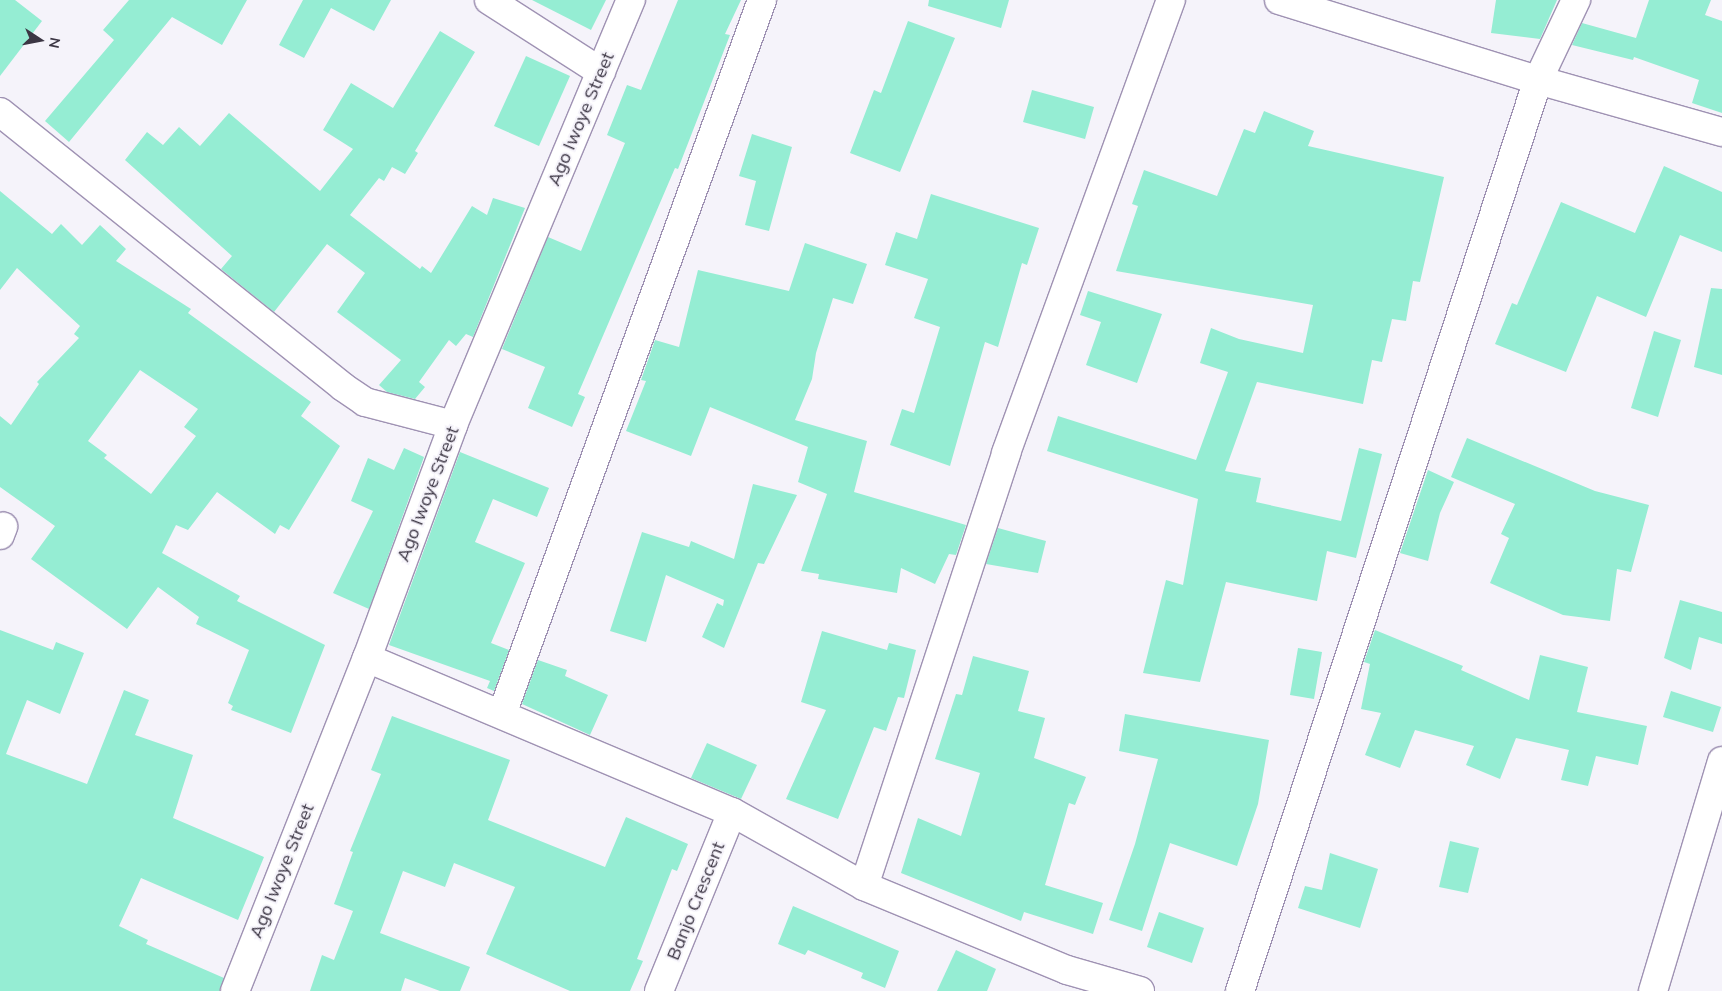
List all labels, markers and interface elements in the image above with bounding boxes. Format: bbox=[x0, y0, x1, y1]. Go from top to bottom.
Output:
north arrow bbox=[15, 15, 65, 65]
text: N bbox=[45, 36, 65, 50]
street label: Ago Iwoye Street bbox=[543, 49, 619, 189]
street label: Ago Iwoye Street bbox=[392, 423, 464, 565]
street label: Ago Iwoye Street bbox=[245, 801, 319, 941]
street label: Banjo Crescent bbox=[662, 839, 730, 963]

